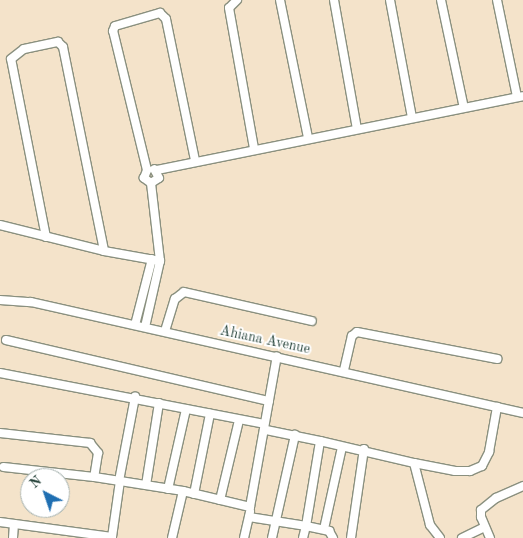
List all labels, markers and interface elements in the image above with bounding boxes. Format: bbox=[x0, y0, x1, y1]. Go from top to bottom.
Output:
street label: Ahiana Avenue bbox=[218, 322, 312, 358]
north arrow bbox=[20, 468, 70, 518]
text: N bbox=[27, 474, 44, 491]

